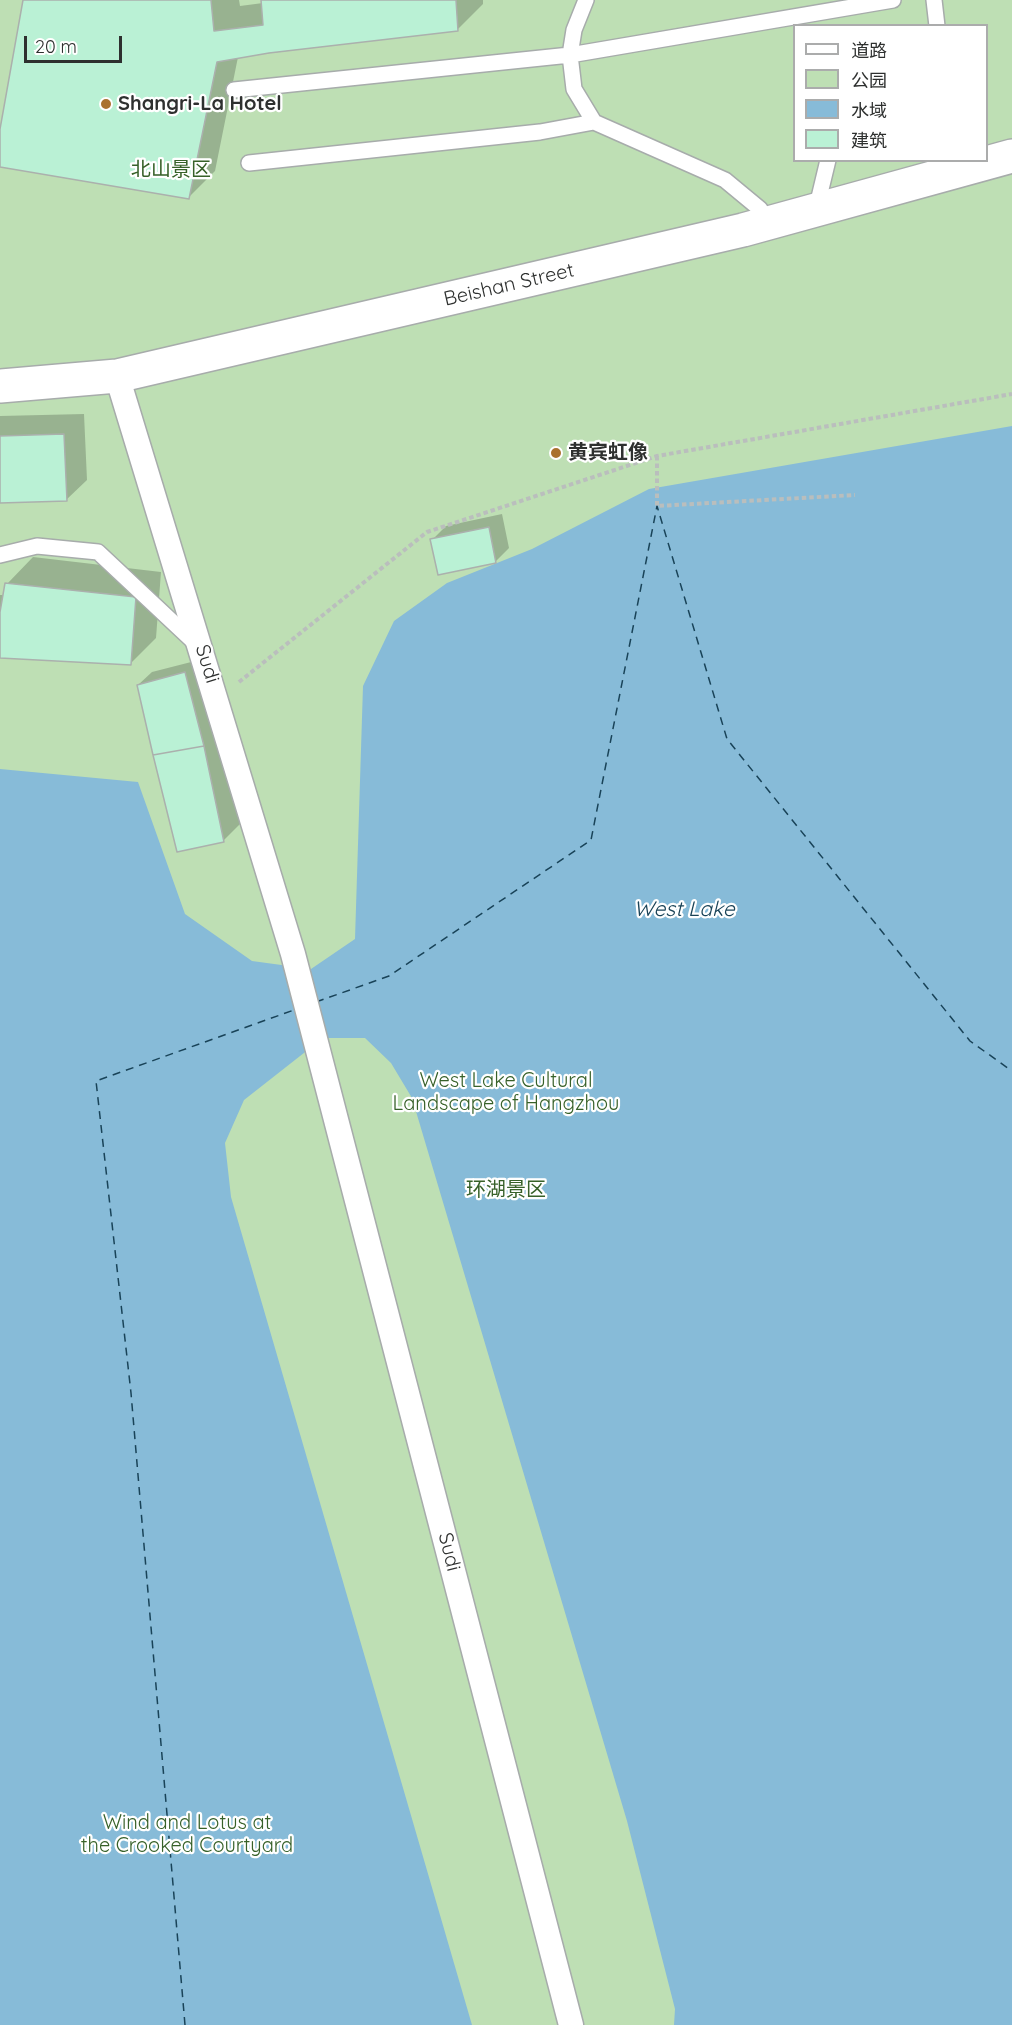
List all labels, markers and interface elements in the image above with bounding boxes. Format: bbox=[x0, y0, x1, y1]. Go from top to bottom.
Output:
scale bar bbox=[27, 24, 124, 62]
legend bbox=[793, 24, 988, 162]
text: 20 m bbox=[35, 35, 77, 58]
text: 道路 bbox=[851, 39, 887, 62]
text: 公园 bbox=[851, 69, 887, 92]
place label: Shangri-La Hotel bbox=[118, 92, 282, 116]
marker: Shangri-La Hotel bbox=[99, 97, 113, 111]
text: 水域 bbox=[851, 99, 887, 122]
text: 建筑 bbox=[851, 129, 887, 152]
park label: 北山景区 bbox=[131, 158, 211, 182]
street label: Beishan Street bbox=[441, 258, 577, 312]
place label: 黄宾虹像 bbox=[568, 441, 648, 465]
marker: 黄宾虹像 bbox=[549, 446, 563, 460]
street label: Sudi bbox=[190, 642, 224, 686]
water label: West Lake bbox=[633, 897, 735, 923]
park label: West Lake Cultural Landscape of Hangzhou bbox=[393, 1069, 619, 1116]
park label: 环湖景区 bbox=[466, 1178, 546, 1202]
street label: Sudi bbox=[433, 1530, 465, 1574]
park label: Wind and Lotus at the Crooked Courtyard bbox=[81, 1811, 293, 1858]

